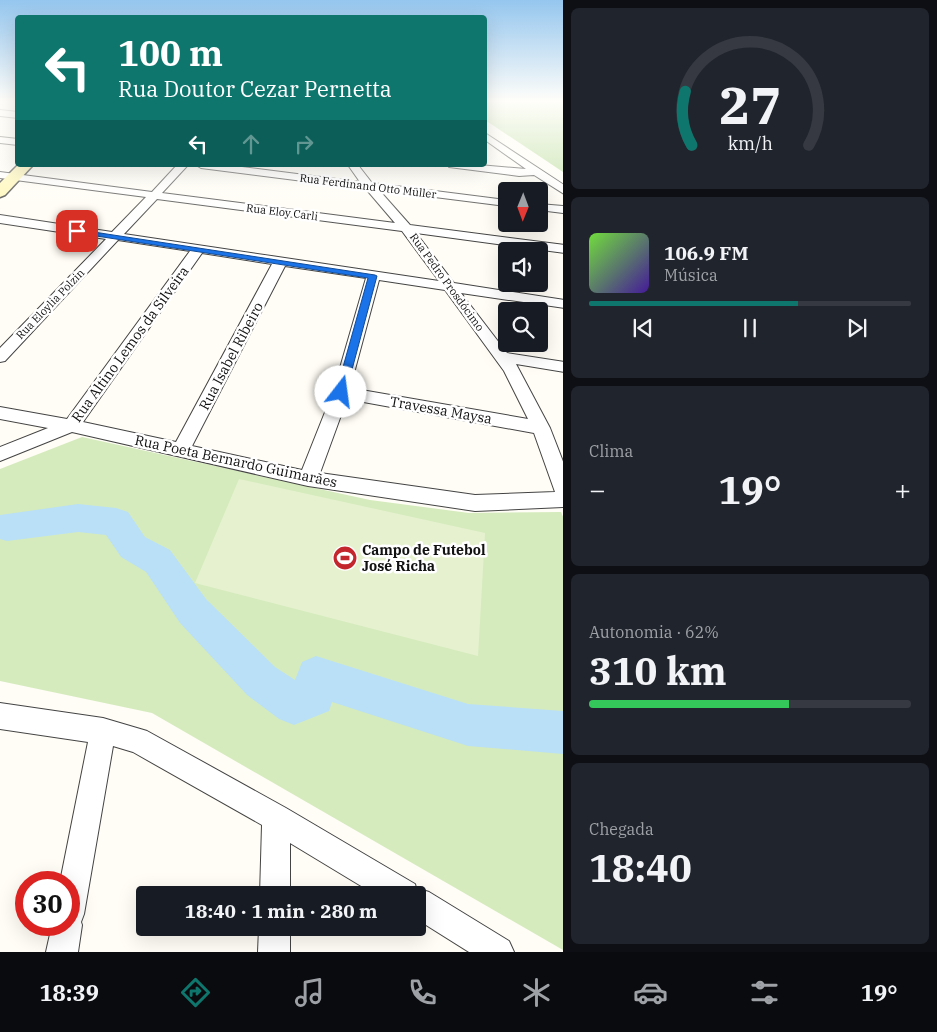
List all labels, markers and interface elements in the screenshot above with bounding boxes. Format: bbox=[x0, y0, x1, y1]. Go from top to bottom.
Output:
text: 100 m bbox=[118, 30, 223, 76]
icon: left bbox=[35, 35, 100, 100]
text: 27 bbox=[719, 71, 781, 138]
text: Rua Doutor Cezar Pernetta bbox=[118, 74, 392, 103]
icon: left bbox=[184, 130, 212, 158]
icon: ahead bbox=[237, 130, 265, 158]
icon: right bbox=[290, 130, 318, 158]
text: km/h bbox=[727, 132, 773, 155]
street label: Rua Ferdinand Otto Müller bbox=[299, 171, 437, 201]
north arrow bbox=[498, 182, 548, 232]
map controls bbox=[498, 182, 548, 352]
street label: Rua Eloy Carli bbox=[245, 201, 319, 223]
pin bbox=[56, 210, 98, 252]
icon: arrive bbox=[63, 217, 91, 245]
street label: Rua Pedro Prosdócimo bbox=[407, 230, 487, 334]
text: 106.9 FM bbox=[664, 241, 749, 265]
button: sound bbox=[498, 242, 548, 292]
street label: Rua Altino Lemos da Silveira bbox=[67, 262, 193, 426]
text: Música bbox=[664, 265, 718, 285]
street label: Rua Eloylia Polzin bbox=[13, 266, 87, 342]
street label: Rua Isabel Ribeiro bbox=[195, 299, 267, 413]
button: search bbox=[498, 302, 548, 352]
icon: previous bbox=[629, 314, 657, 342]
icon: pause bbox=[736, 314, 764, 342]
icon: next bbox=[843, 314, 871, 342]
position arrow bbox=[314, 365, 366, 417]
street label: Travessa Maysa bbox=[388, 392, 494, 428]
street label: Rua Poeta Bernardo Guimarães bbox=[133, 431, 339, 491]
text: Clima bbox=[589, 441, 633, 461]
text: 19° bbox=[718, 465, 782, 514]
text: − bbox=[589, 471, 606, 508]
text: + bbox=[894, 471, 911, 508]
place label: Campo de Futebol José Richa bbox=[362, 541, 486, 575]
sports icon: Campo de Futebol José Richa bbox=[332, 545, 358, 571]
text: Autonomia · 62% bbox=[589, 622, 719, 642]
text: 310 km bbox=[589, 646, 727, 695]
text: Chegada bbox=[589, 819, 654, 839]
text: 18:40 bbox=[589, 843, 692, 892]
speed limit sign: 30 bbox=[15, 871, 80, 936]
text: 18:40 · 1 min · 280 m bbox=[185, 899, 377, 923]
icon: directions bbox=[178, 975, 213, 1010]
icon: music bbox=[292, 975, 327, 1010]
icon: phone bbox=[405, 975, 440, 1010]
icon: climate bbox=[519, 975, 554, 1010]
icon: car bbox=[633, 975, 668, 1010]
icon: filters bbox=[747, 975, 782, 1010]
text: 18:39 bbox=[39, 978, 99, 1007]
text: 19° bbox=[861, 978, 898, 1007]

